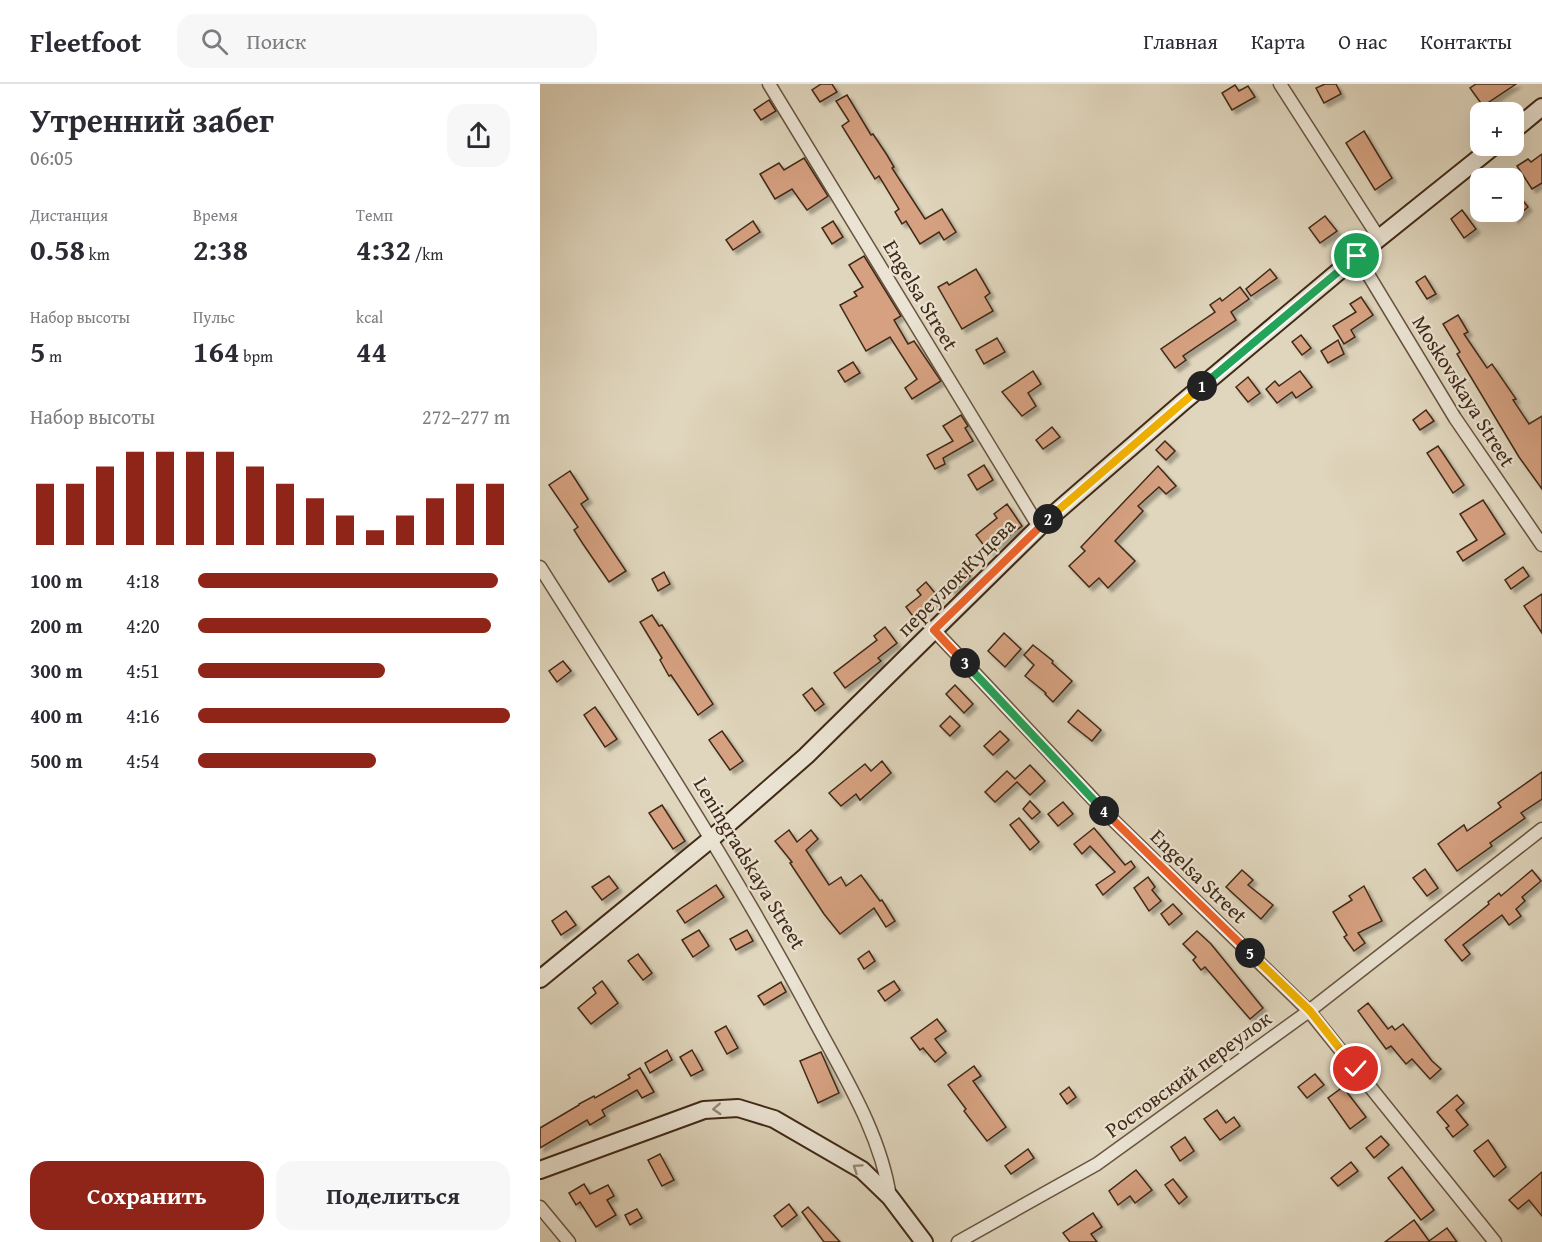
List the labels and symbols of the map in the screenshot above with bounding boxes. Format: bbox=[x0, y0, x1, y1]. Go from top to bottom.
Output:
pin bbox=[1331, 230, 1382, 281]
street label: Engelsa Street bbox=[876, 234, 967, 357]
street label: Moskovskaya Street bbox=[1405, 309, 1524, 473]
pin: 1 bbox=[1187, 371, 1217, 401]
pin: 2 bbox=[1033, 504, 1063, 534]
street label: переулок Куцева bbox=[889, 510, 1023, 644]
pin: 3 bbox=[950, 648, 980, 678]
street label: Leningradskaya Street bbox=[686, 771, 814, 956]
pin: 4 bbox=[1089, 796, 1119, 826]
street label: Engelsa Street bbox=[1143, 822, 1255, 931]
pin: 5 bbox=[1235, 938, 1265, 968]
street label: Ростовский переулок bbox=[1098, 1003, 1278, 1145]
pin bbox=[1330, 1043, 1381, 1094]
one-way arrow bbox=[713, 1103, 722, 1116]
one-way arrow bbox=[852, 1164, 863, 1175]

